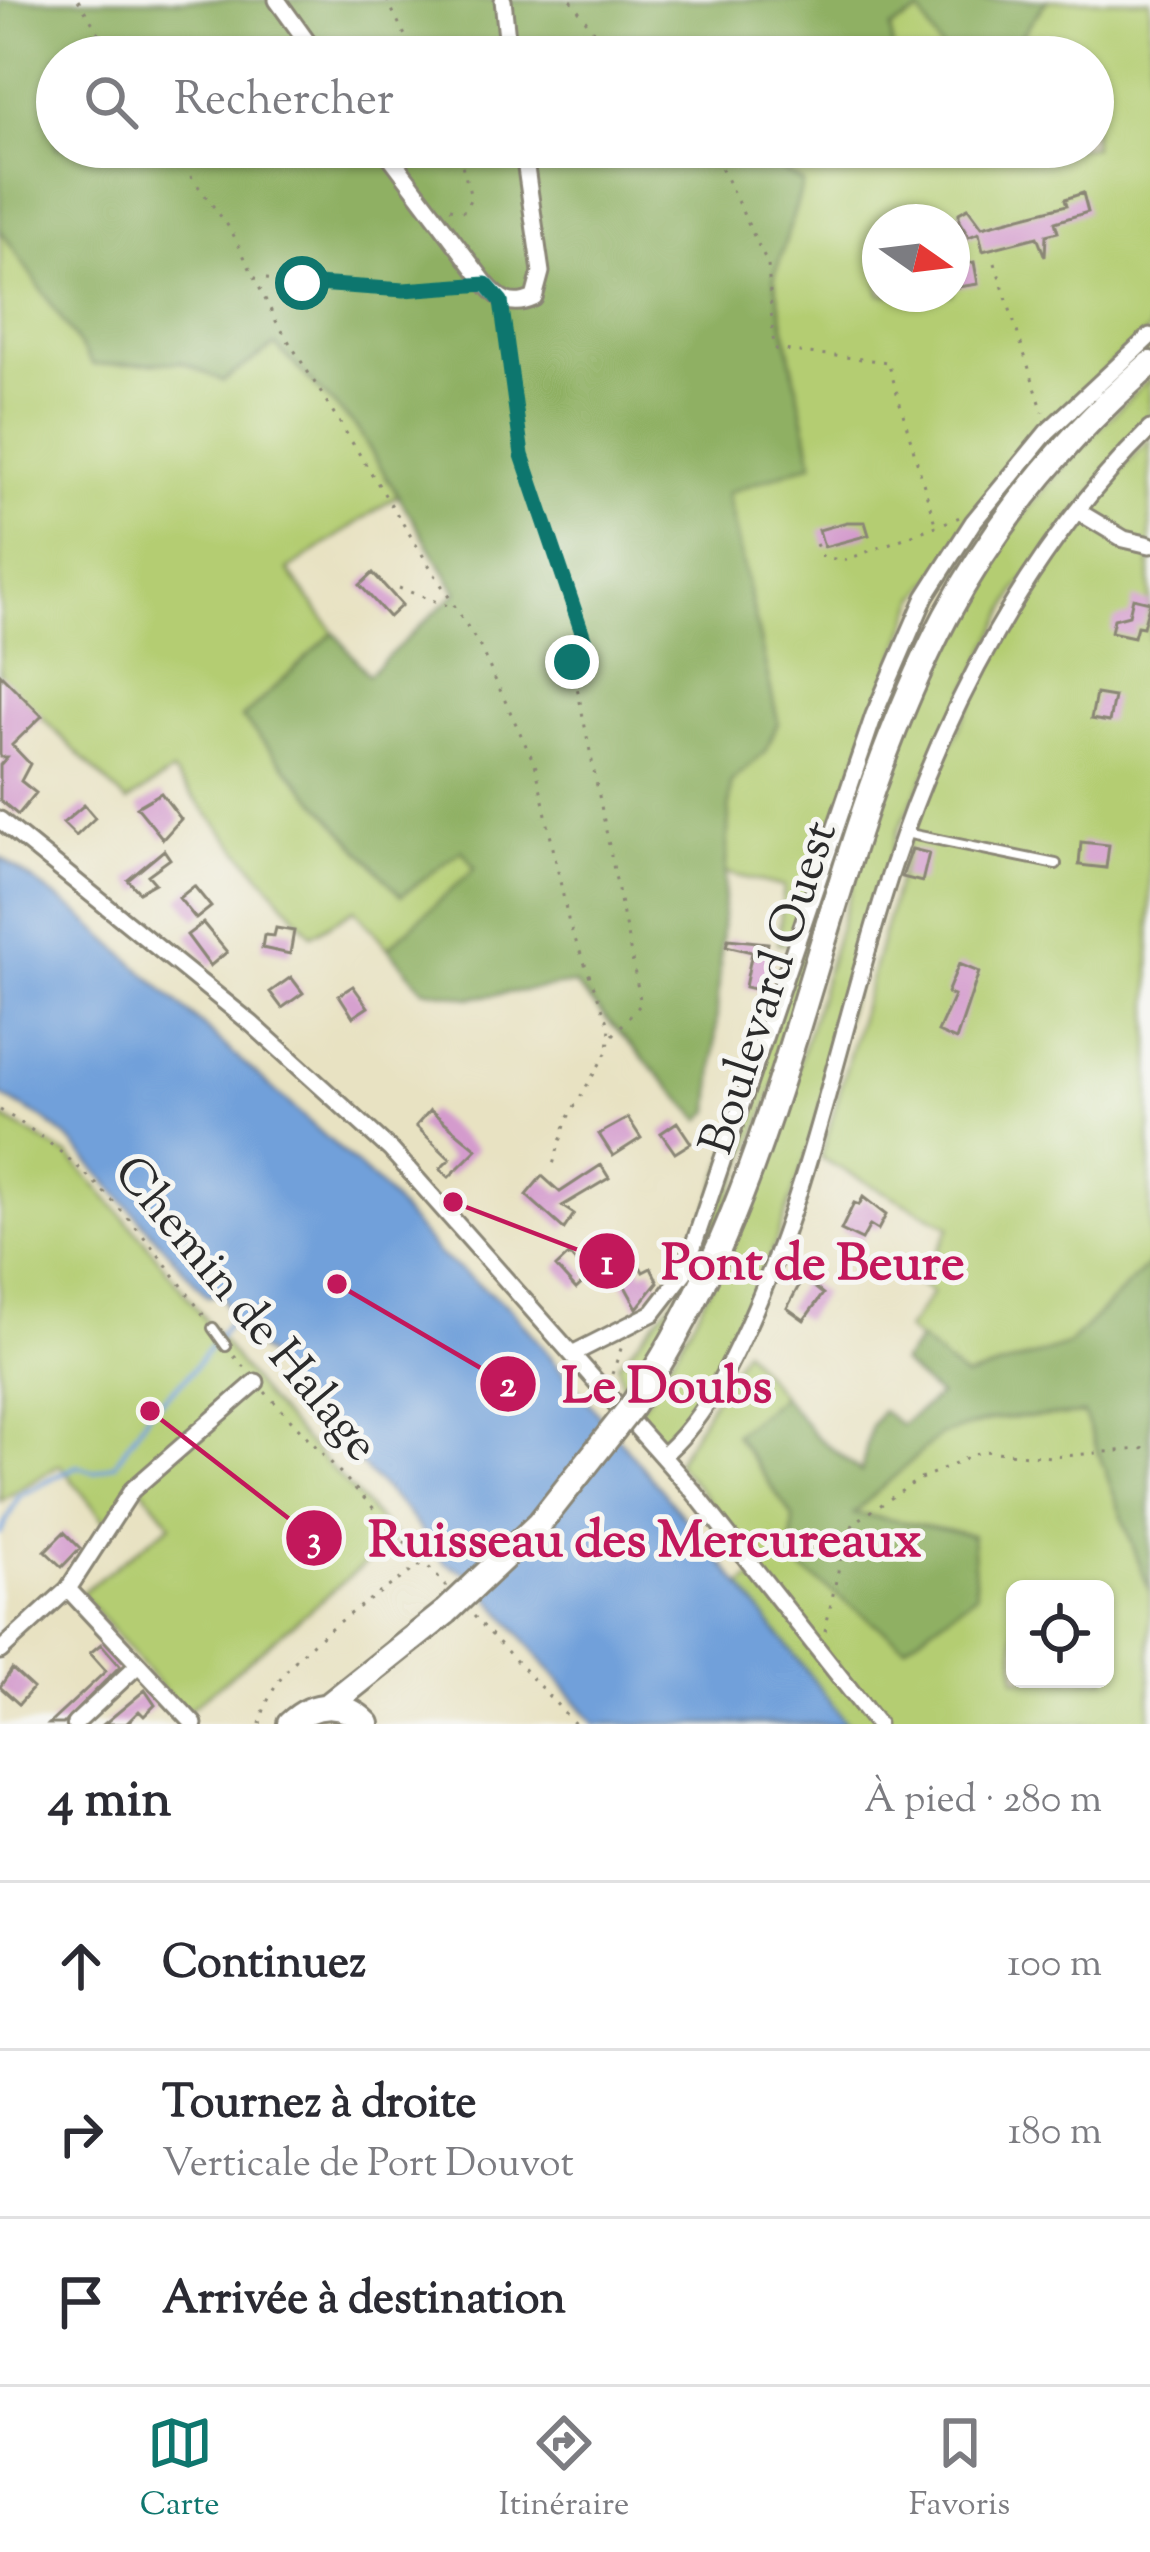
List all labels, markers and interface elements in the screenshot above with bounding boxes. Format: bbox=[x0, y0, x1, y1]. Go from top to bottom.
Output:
search box bbox=[36, 36, 1114, 168]
icon: search bbox=[78, 69, 144, 135]
text: Rechercher bbox=[174, 70, 394, 135]
north arrow bbox=[862, 204, 970, 312]
route start bbox=[275, 256, 329, 310]
route end bbox=[545, 635, 599, 689]
street label: Boulevard Ouest bbox=[685, 813, 858, 1164]
street label: Chemin de Halage bbox=[95, 1143, 392, 1478]
callout: Pont de Beure bbox=[577, 1218, 989, 1305]
text: Pont de Beure bbox=[661, 1230, 965, 1303]
text: 1 bbox=[601, 1239, 614, 1291]
callout: Le Doubs bbox=[478, 1340, 796, 1427]
text: Le Doubs bbox=[562, 1353, 772, 1426]
text: 2 bbox=[500, 1361, 517, 1413]
callout: Ruisseau des Mercureaux bbox=[284, 1495, 945, 1582]
text: Ruisseau des Mercureaux bbox=[368, 1507, 922, 1580]
text: 3 bbox=[307, 1516, 321, 1568]
map controls bbox=[1006, 1580, 1114, 1688]
button: locate bbox=[1006, 1580, 1114, 1688]
text: 4 min bbox=[48, 1766, 171, 1839]
text: À pied · 280 m bbox=[864, 1774, 1102, 1830]
icon: ahead bbox=[48, 1933, 114, 1999]
text: Continuez bbox=[162, 1933, 366, 1998]
text: 100 m bbox=[1007, 1938, 1102, 1994]
text: Tournez à droite bbox=[162, 2073, 477, 2138]
icon: right bbox=[48, 2101, 114, 2167]
text: 180 m bbox=[1008, 2106, 1102, 2162]
text: Verticale de Port Douvot bbox=[162, 2138, 574, 2194]
icon: arrive bbox=[48, 2269, 114, 2335]
text: Arrivée à destination bbox=[162, 2269, 566, 2334]
tab: Carte bbox=[140, 2410, 220, 2530]
tab: Itinéraire bbox=[499, 2410, 629, 2530]
tab: Favoris bbox=[909, 2410, 1010, 2530]

